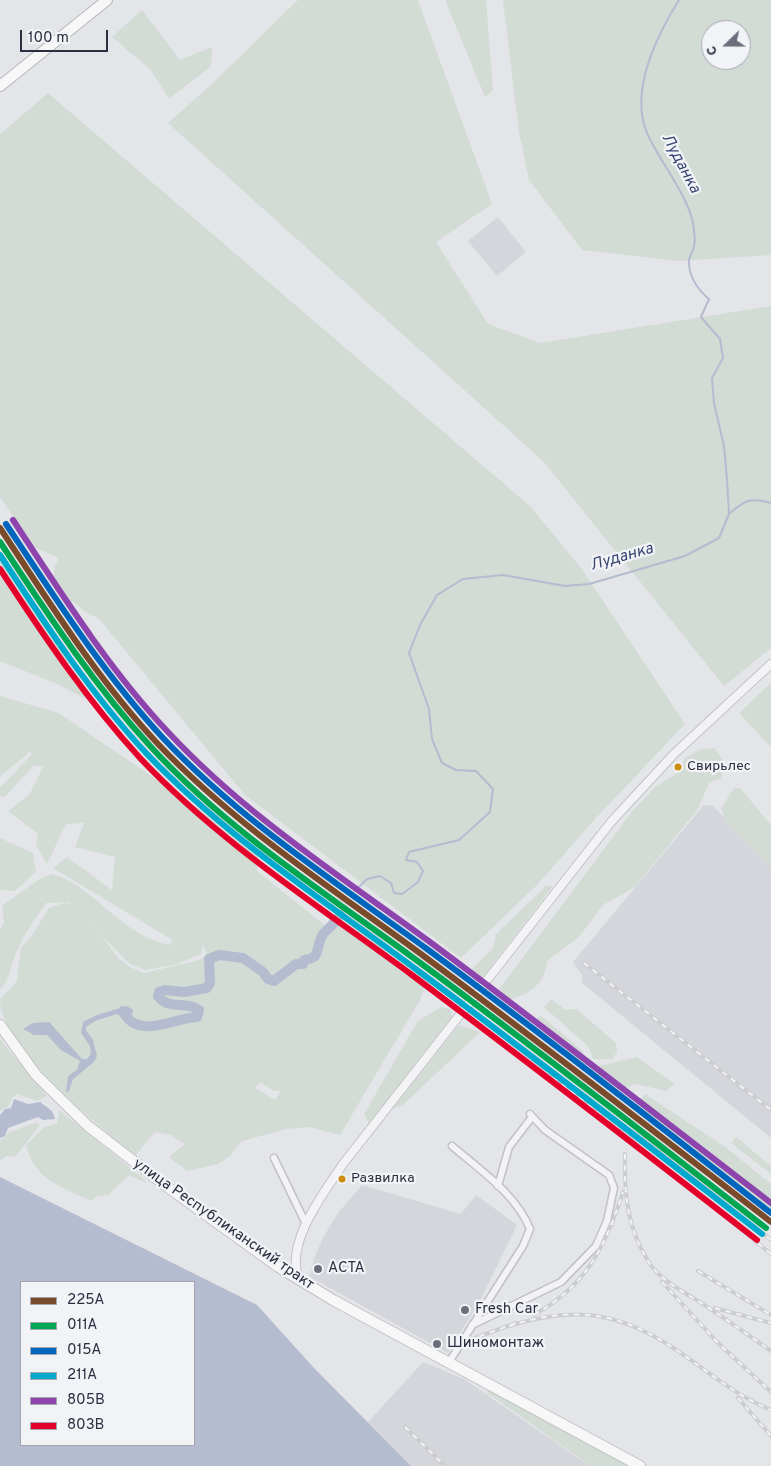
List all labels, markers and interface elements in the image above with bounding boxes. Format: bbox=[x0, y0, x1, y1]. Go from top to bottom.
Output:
scale bar bbox=[22, 20, 110, 52]
north arrow bbox=[701, 20, 751, 70]
text: 100 m bbox=[28, 29, 69, 48]
text: С bbox=[703, 43, 722, 58]
water label: Луданка bbox=[656, 131, 704, 197]
water label: Луданка bbox=[588, 540, 656, 576]
place label: Свирьлес bbox=[687, 759, 751, 775]
marker: Свирьлес bbox=[673, 762, 683, 772]
street label: улица Республиканский тракт bbox=[129, 1155, 317, 1295]
place label: Развилка bbox=[351, 1171, 415, 1187]
marker: Развилка bbox=[337, 1174, 347, 1184]
place label: АСТА bbox=[328, 1260, 365, 1278]
marker: АСТА bbox=[312, 1263, 324, 1275]
legend bbox=[20, 1281, 195, 1446]
text: 225А bbox=[67, 1291, 105, 1310]
place label: Fresh Car bbox=[475, 1301, 538, 1319]
marker: Fresh Car bbox=[459, 1304, 471, 1316]
text: 011А bbox=[67, 1316, 98, 1335]
place label: Шиномонтаж bbox=[447, 1335, 544, 1353]
marker: Шиномонтаж bbox=[431, 1338, 443, 1350]
text: 015А bbox=[67, 1341, 101, 1360]
text: 211А bbox=[67, 1366, 97, 1385]
text: 805В bbox=[67, 1391, 105, 1410]
text: 803В bbox=[67, 1416, 104, 1435]

